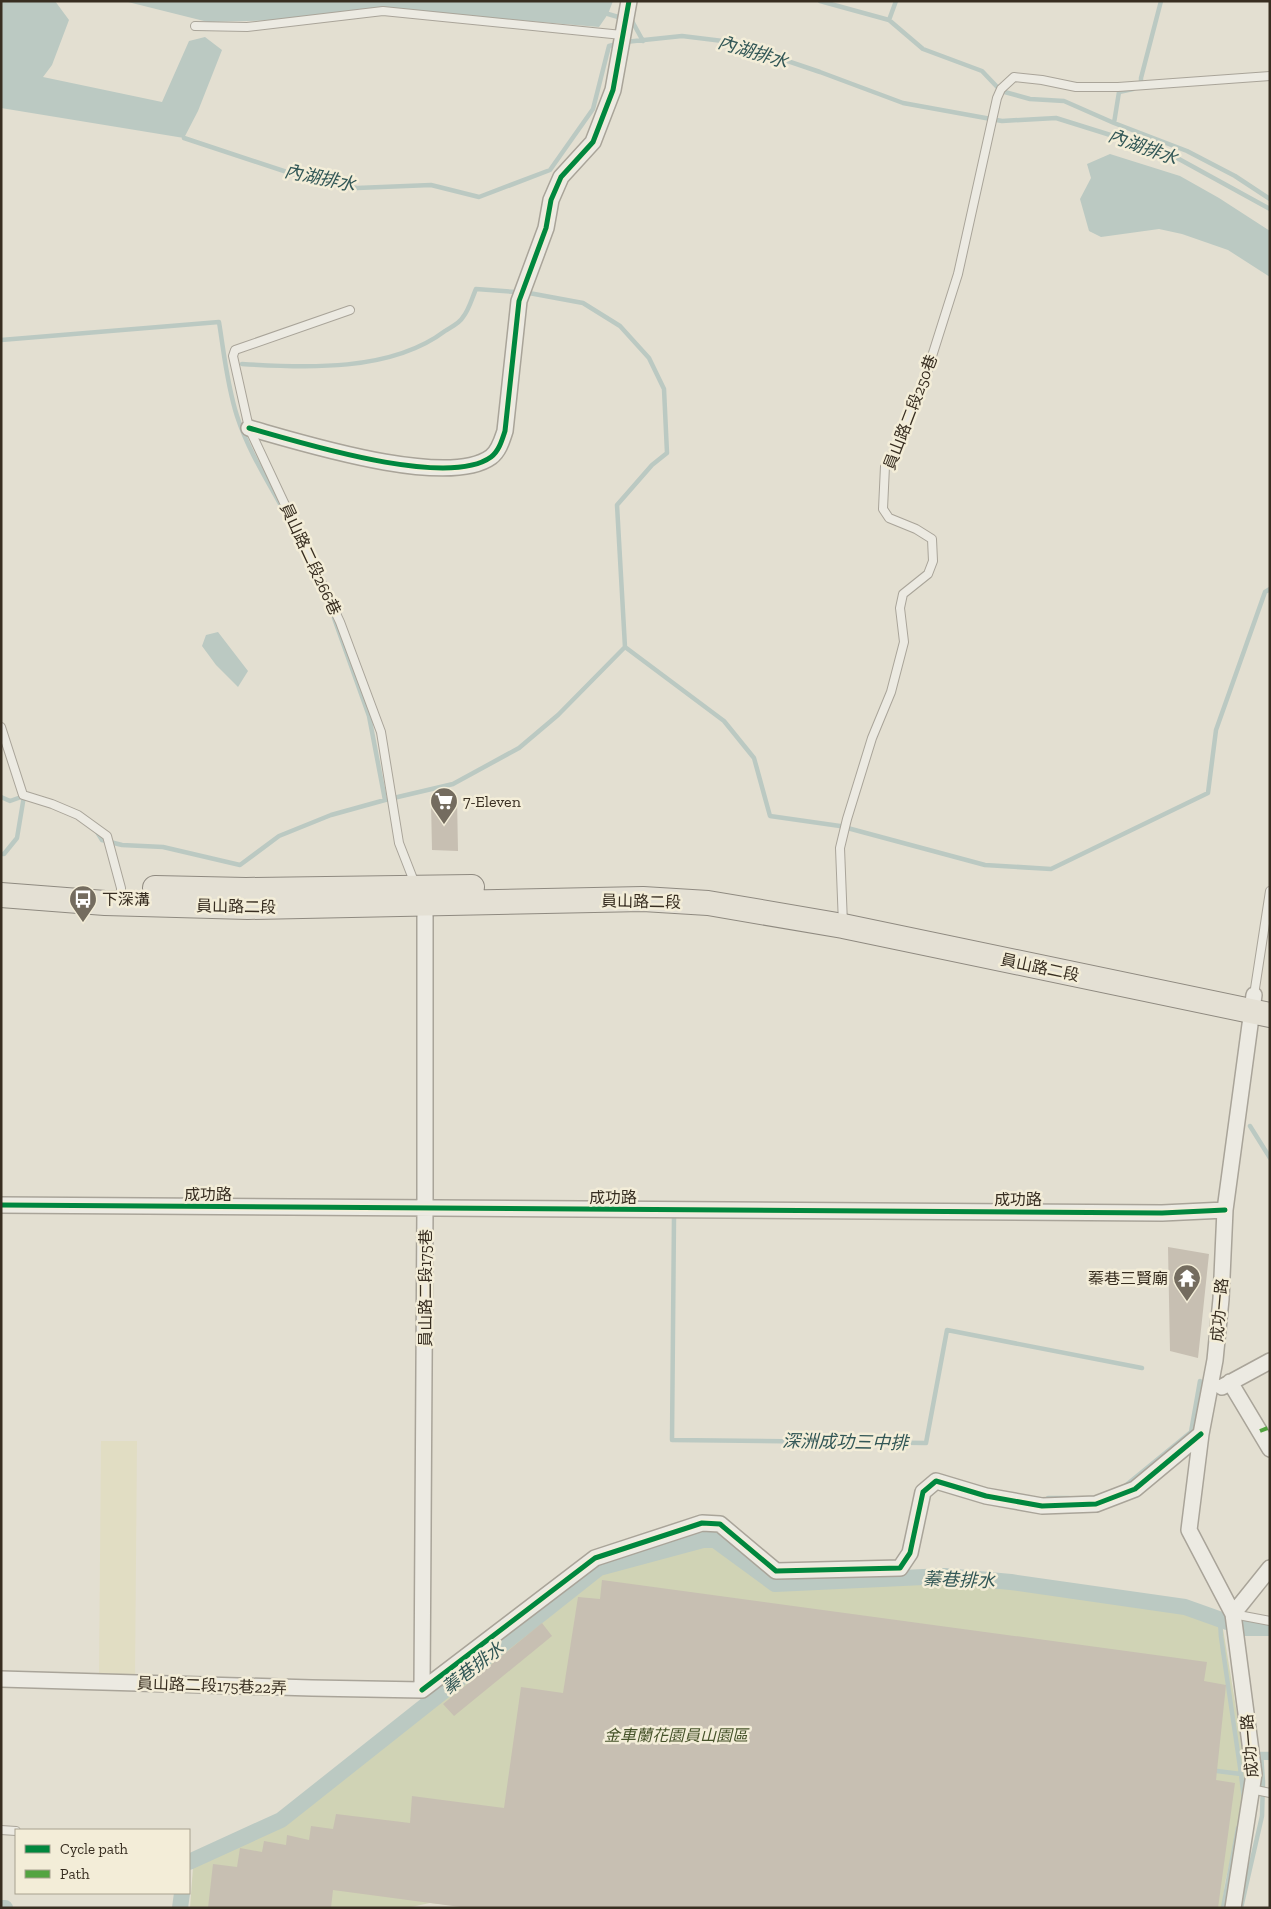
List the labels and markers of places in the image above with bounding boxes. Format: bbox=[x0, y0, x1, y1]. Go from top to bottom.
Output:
supermarket icon: 7-Eleven bbox=[429, 786, 459, 825]
place label: 7-Eleven bbox=[463, 792, 522, 811]
bus stop icon: 下深溝 bbox=[68, 884, 98, 923]
place label: 下深溝 bbox=[102, 890, 150, 909]
temple icon: 蓁巷三賢廟 bbox=[1172, 1263, 1202, 1302]
place label: 蓁巷三賢廟 bbox=[1088, 1269, 1168, 1288]

